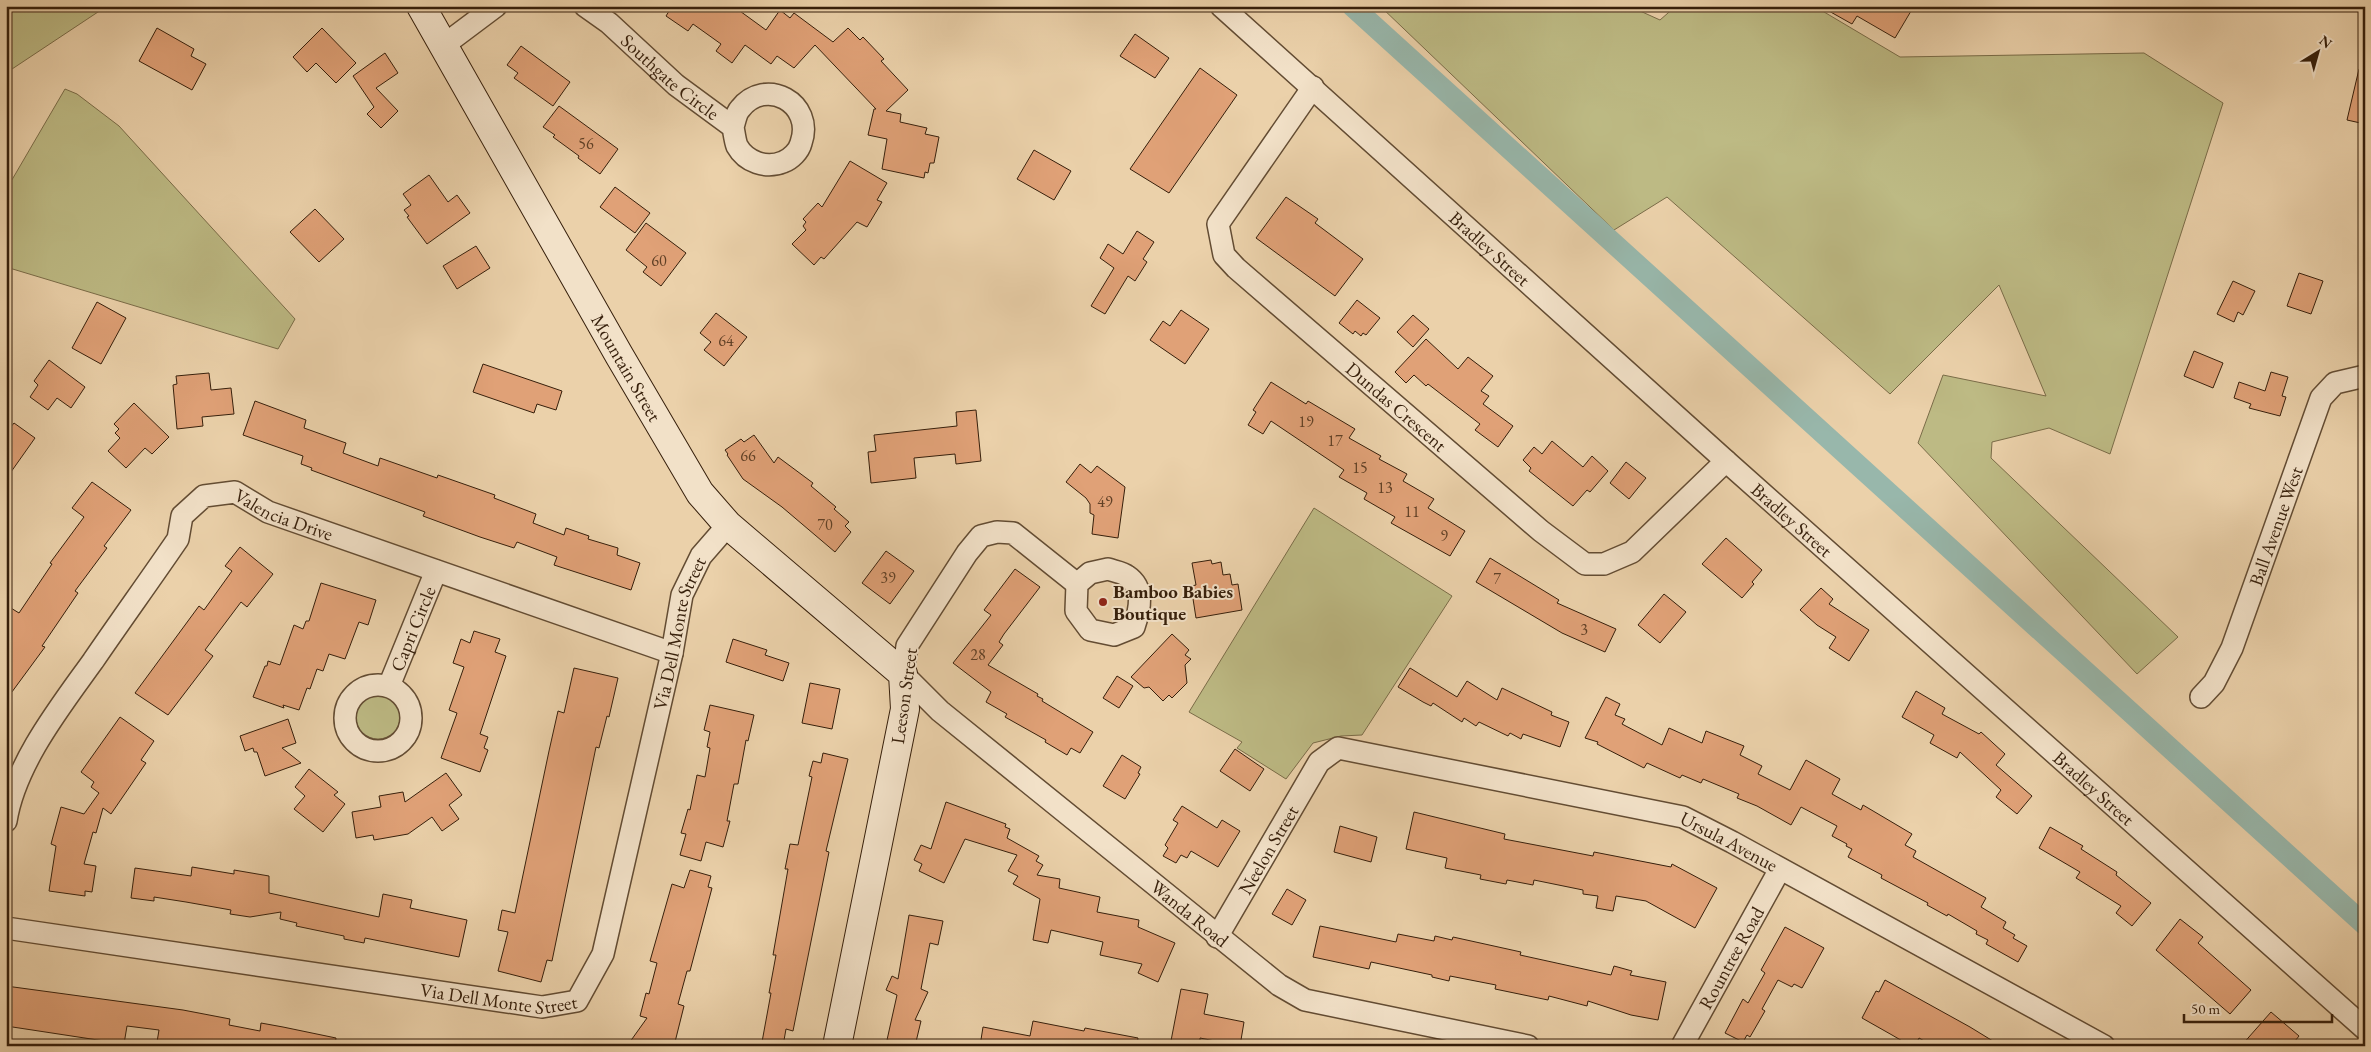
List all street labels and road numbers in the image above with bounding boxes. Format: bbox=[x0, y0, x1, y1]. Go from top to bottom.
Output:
street label: Southgate Circle bbox=[616, 28, 724, 125]
street label: Bradley Street bbox=[1444, 205, 1536, 291]
street label: Mountain Street bbox=[586, 309, 668, 426]
street label: Dundas Crescent bbox=[1341, 356, 1452, 457]
street label: Ball Avenue West bbox=[2243, 463, 2308, 589]
street label: Bradley Street bbox=[1746, 477, 1838, 562]
street label: Valencia Drive bbox=[230, 482, 336, 546]
street label: Via Dell Monte Street bbox=[647, 552, 711, 712]
street label: Capri Circle bbox=[384, 582, 441, 675]
street label: Leeson Street bbox=[885, 646, 923, 746]
street label: Bradley Street bbox=[2048, 745, 2140, 831]
street label: Neelon Street bbox=[1232, 801, 1304, 899]
street label: Ursula Avenue bbox=[1676, 805, 1782, 877]
street label: Wanda Road bbox=[1145, 874, 1235, 952]
street label: Rountree Road bbox=[1692, 902, 1770, 1013]
street label: Via Dell Monte Street bbox=[419, 977, 579, 1020]

